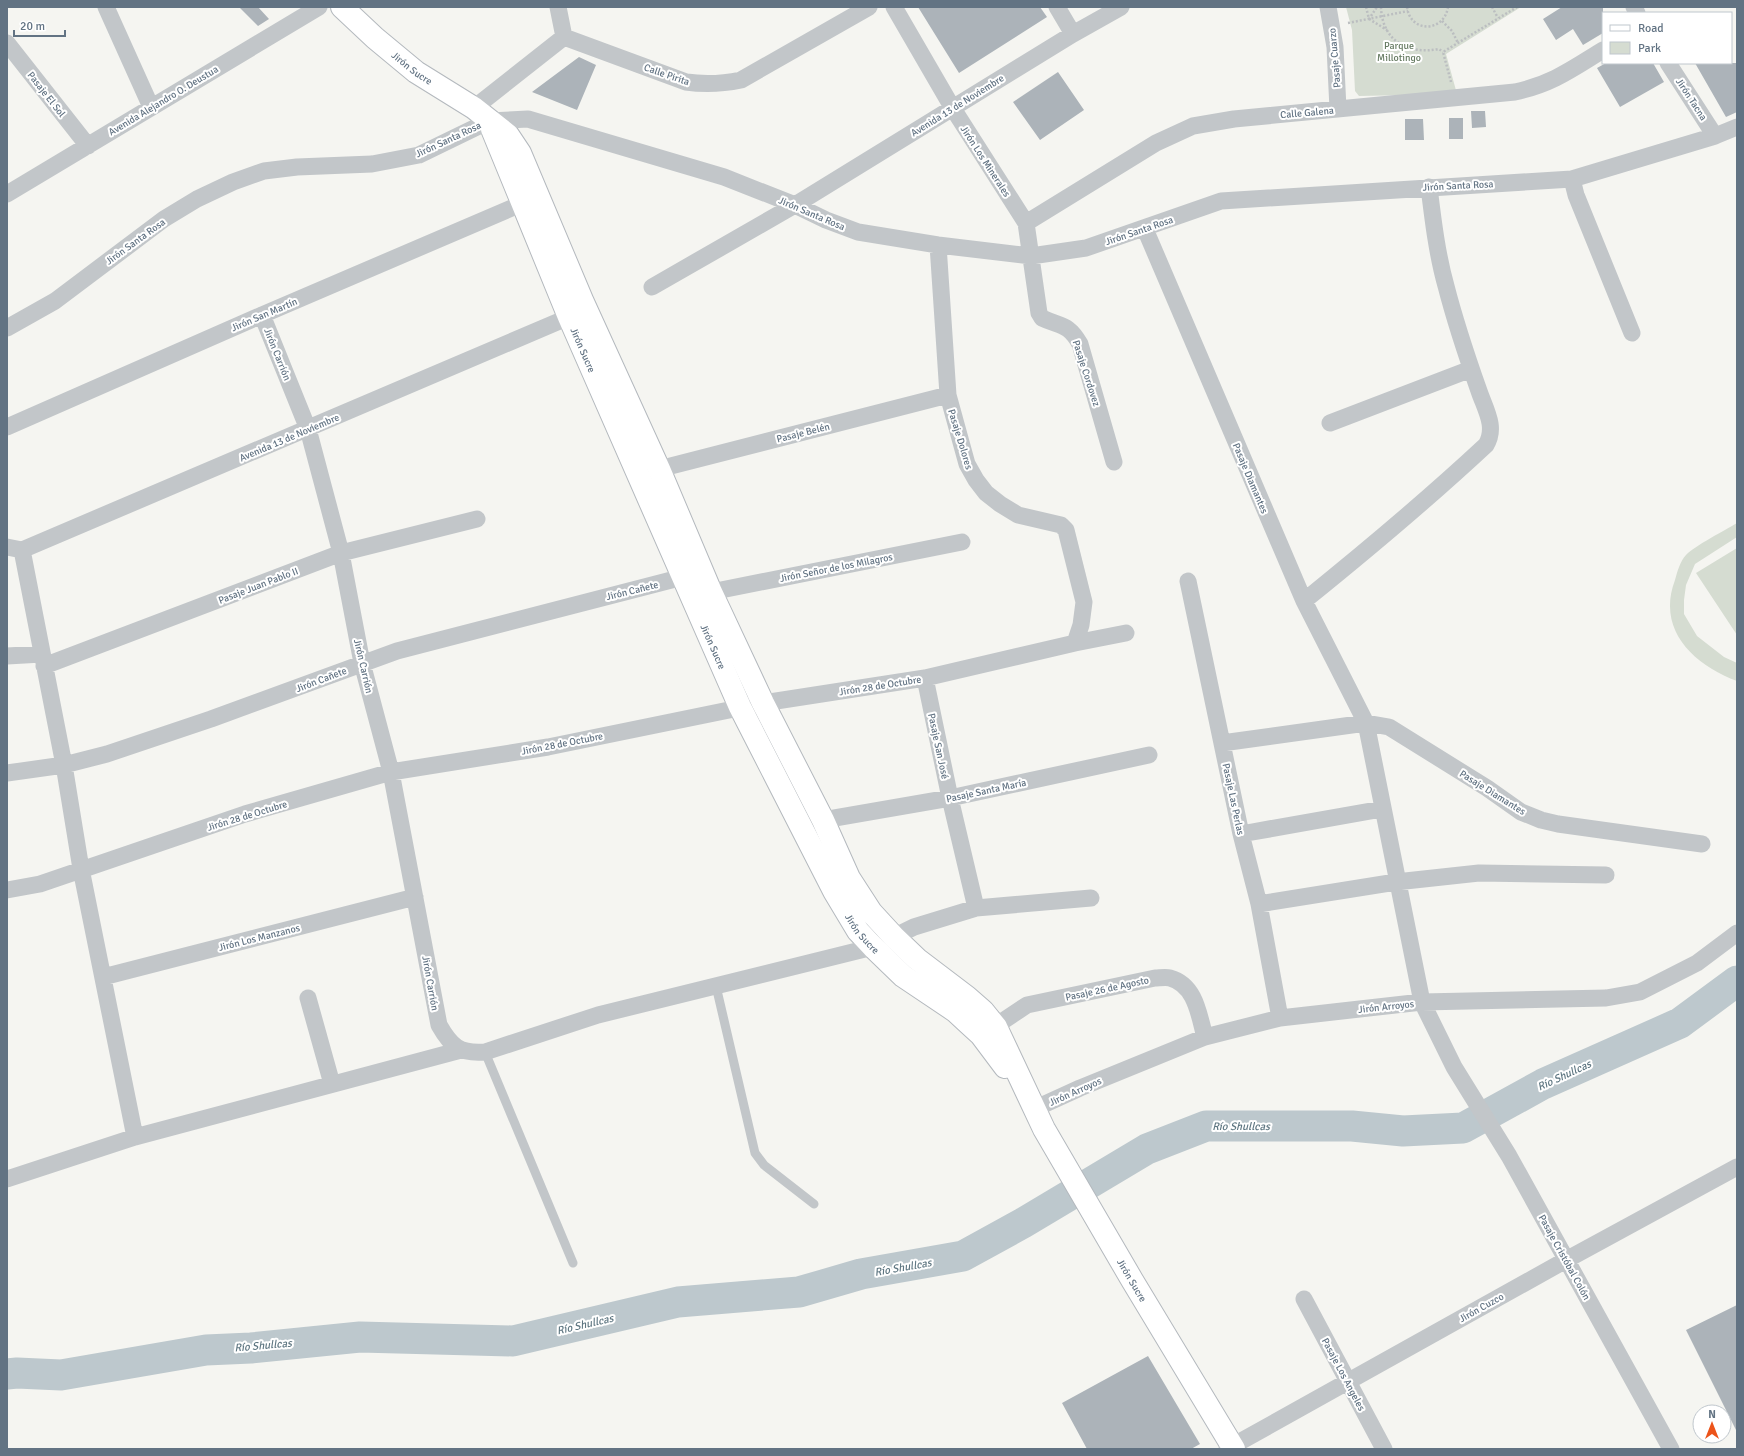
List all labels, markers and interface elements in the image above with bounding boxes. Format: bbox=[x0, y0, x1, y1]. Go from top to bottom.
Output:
scale bar bbox=[14, 12, 65, 38]
legend bbox=[1602, 12, 1732, 64]
text: 20 m bbox=[20, 19, 45, 34]
text: Road bbox=[1638, 21, 1664, 36]
street label: Pasaje Cuarzo bbox=[1326, 28, 1344, 88]
park label: Parque Millotingo bbox=[1377, 40, 1421, 64]
text: Park bbox=[1638, 41, 1661, 56]
street label: Jirón Sucre bbox=[389, 49, 434, 88]
street label: Calle Pirita bbox=[642, 62, 691, 88]
street label: Avenida Alejandro O. Deustua bbox=[106, 63, 221, 138]
street label: Pasaje El Sol bbox=[25, 69, 68, 120]
street label: Avenida 13 de Noviembre bbox=[909, 72, 1006, 139]
street label: Jirón Tacna bbox=[1673, 76, 1709, 123]
street label: Calle Galena bbox=[1280, 105, 1334, 121]
street label: Jirón Santa Rosa bbox=[414, 119, 483, 160]
street label: Jirón Los Minerales bbox=[958, 124, 1013, 200]
street label: Jirón Santa Rosa bbox=[1422, 178, 1494, 194]
street label: Jirón Santa Rosa bbox=[777, 195, 847, 233]
street label: Jirón Santa Rosa bbox=[1104, 214, 1175, 248]
street label: Jirón Santa Rosa bbox=[103, 216, 168, 268]
street label: Jirón San Martín bbox=[230, 296, 299, 334]
street label: Jirón Carrión bbox=[261, 326, 293, 382]
street label: Jirón Sucre bbox=[567, 326, 598, 375]
street label: Pasaje Cordovez bbox=[1070, 339, 1103, 408]
street label: Pasaje Dolores bbox=[945, 408, 975, 472]
street label: Avenida 13 de Noviembre bbox=[238, 411, 341, 464]
street label: Pasaje Belén bbox=[775, 421, 831, 445]
street label: Pasaje Diamantes bbox=[1230, 441, 1271, 516]
street label: Jirón Señor de los Milagros bbox=[779, 551, 894, 585]
street label: Pasaje Juan Pablo II bbox=[217, 565, 300, 607]
street label: Jirón Cañete bbox=[605, 579, 660, 603]
street label: Jirón Sucre bbox=[697, 623, 728, 671]
street label: Jirón Carrión bbox=[351, 638, 375, 695]
street label: Jirón Cañete bbox=[294, 665, 348, 695]
street label: Jirón 28 de Octubre bbox=[838, 674, 922, 698]
street label: Pasaje San José bbox=[925, 712, 951, 780]
street label: Jirón 28 de Octubre bbox=[520, 730, 604, 758]
street label: Pasaje Las Perlas bbox=[1220, 762, 1247, 837]
street label: Pasaje Diamantes bbox=[1457, 768, 1528, 818]
street label: Pasaje Santa María bbox=[945, 777, 1027, 805]
street label: Jirón 28 de Octubre bbox=[206, 798, 289, 834]
street label: Jirón Sucre bbox=[842, 912, 881, 957]
street label: Jirón Los Manzanos bbox=[217, 922, 302, 954]
street label: Jirón Carrión bbox=[419, 955, 441, 1012]
street label: Pasaje 26 de Agosto bbox=[1064, 974, 1150, 1004]
street label: Jirón Arroyos bbox=[1358, 998, 1415, 1016]
water label: Río Shullcas bbox=[1535, 1057, 1594, 1094]
street label: Jirón Arroyos bbox=[1047, 1075, 1104, 1109]
water label: Río Shullcas bbox=[1212, 1120, 1271, 1133]
street label: Pasaje Cristóbal Colón bbox=[1536, 1213, 1593, 1302]
water label: Río Shullcas bbox=[874, 1256, 934, 1279]
street label: Jirón Sucre bbox=[1114, 1257, 1149, 1304]
street label: Jirón Cuzco bbox=[1457, 1291, 1506, 1325]
water label: Río Shullcas bbox=[556, 1311, 616, 1337]
water label: Río Shullcas bbox=[234, 1336, 294, 1354]
street label: Pasaje Los Angeles bbox=[1319, 1336, 1368, 1413]
north arrow bbox=[1692, 1404, 1732, 1444]
text: N bbox=[1708, 1408, 1716, 1421]

